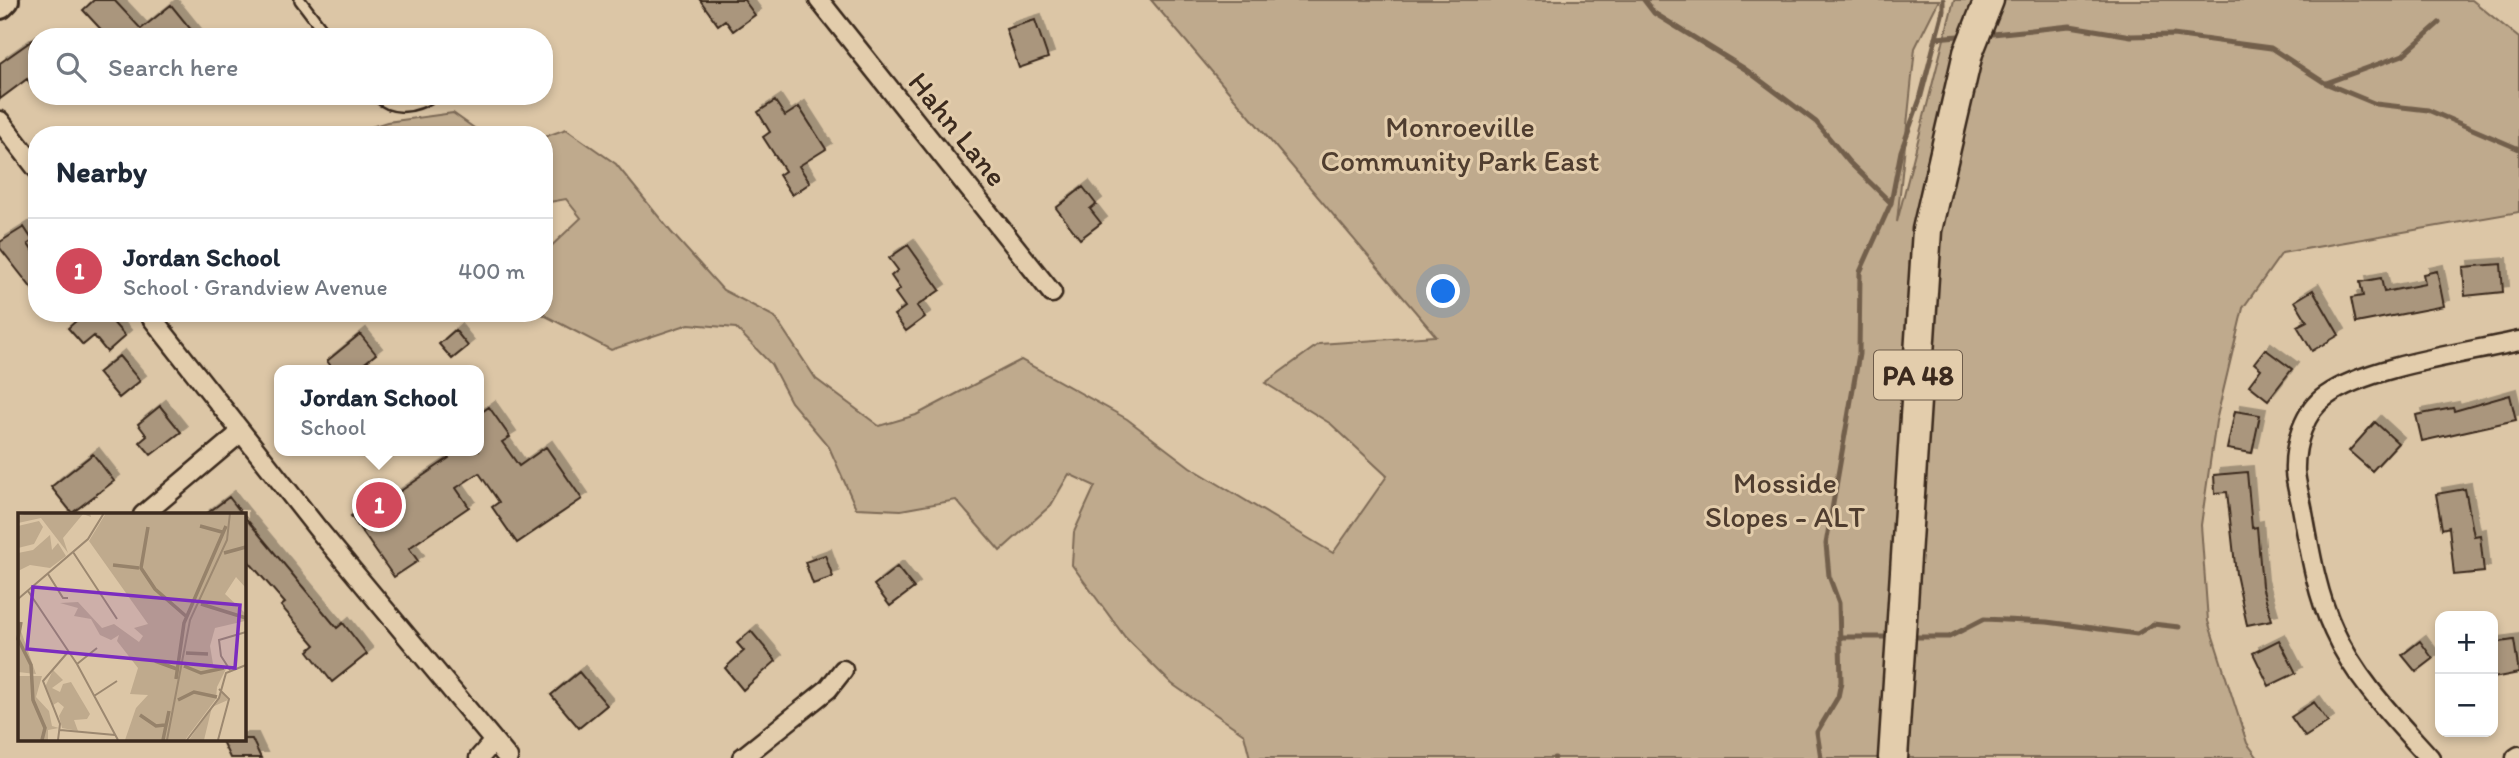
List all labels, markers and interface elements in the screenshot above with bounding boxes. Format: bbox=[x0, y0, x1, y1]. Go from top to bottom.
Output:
search box bbox=[28, 28, 553, 105]
icon: search bbox=[52, 48, 90, 86]
text: Search here bbox=[108, 51, 238, 83]
street label: Hahn Lane bbox=[901, 64, 1015, 194]
park label: Monroeville Community Park East bbox=[1320, 108, 1600, 179]
text: Nearby bbox=[56, 153, 147, 190]
text: Jordan School bbox=[123, 241, 280, 273]
text: 1 bbox=[74, 257, 84, 285]
text: 400 m bbox=[458, 257, 525, 285]
text: School · Grandview Avenue bbox=[123, 273, 388, 301]
your location bbox=[1426, 274, 1460, 308]
road number: PA 48 bbox=[1874, 350, 1962, 400]
popup bbox=[274, 365, 484, 456]
text: Jordan School bbox=[300, 381, 458, 413]
text: School bbox=[300, 413, 366, 441]
park label: Mosside Slopes - ALT bbox=[1705, 464, 1865, 535]
pin: 1 bbox=[356, 479, 402, 531]
inset map bbox=[18, 513, 245, 740]
map controls bbox=[2435, 611, 2498, 737]
button: + bbox=[2435, 611, 2498, 674]
button: − bbox=[2435, 674, 2498, 737]

